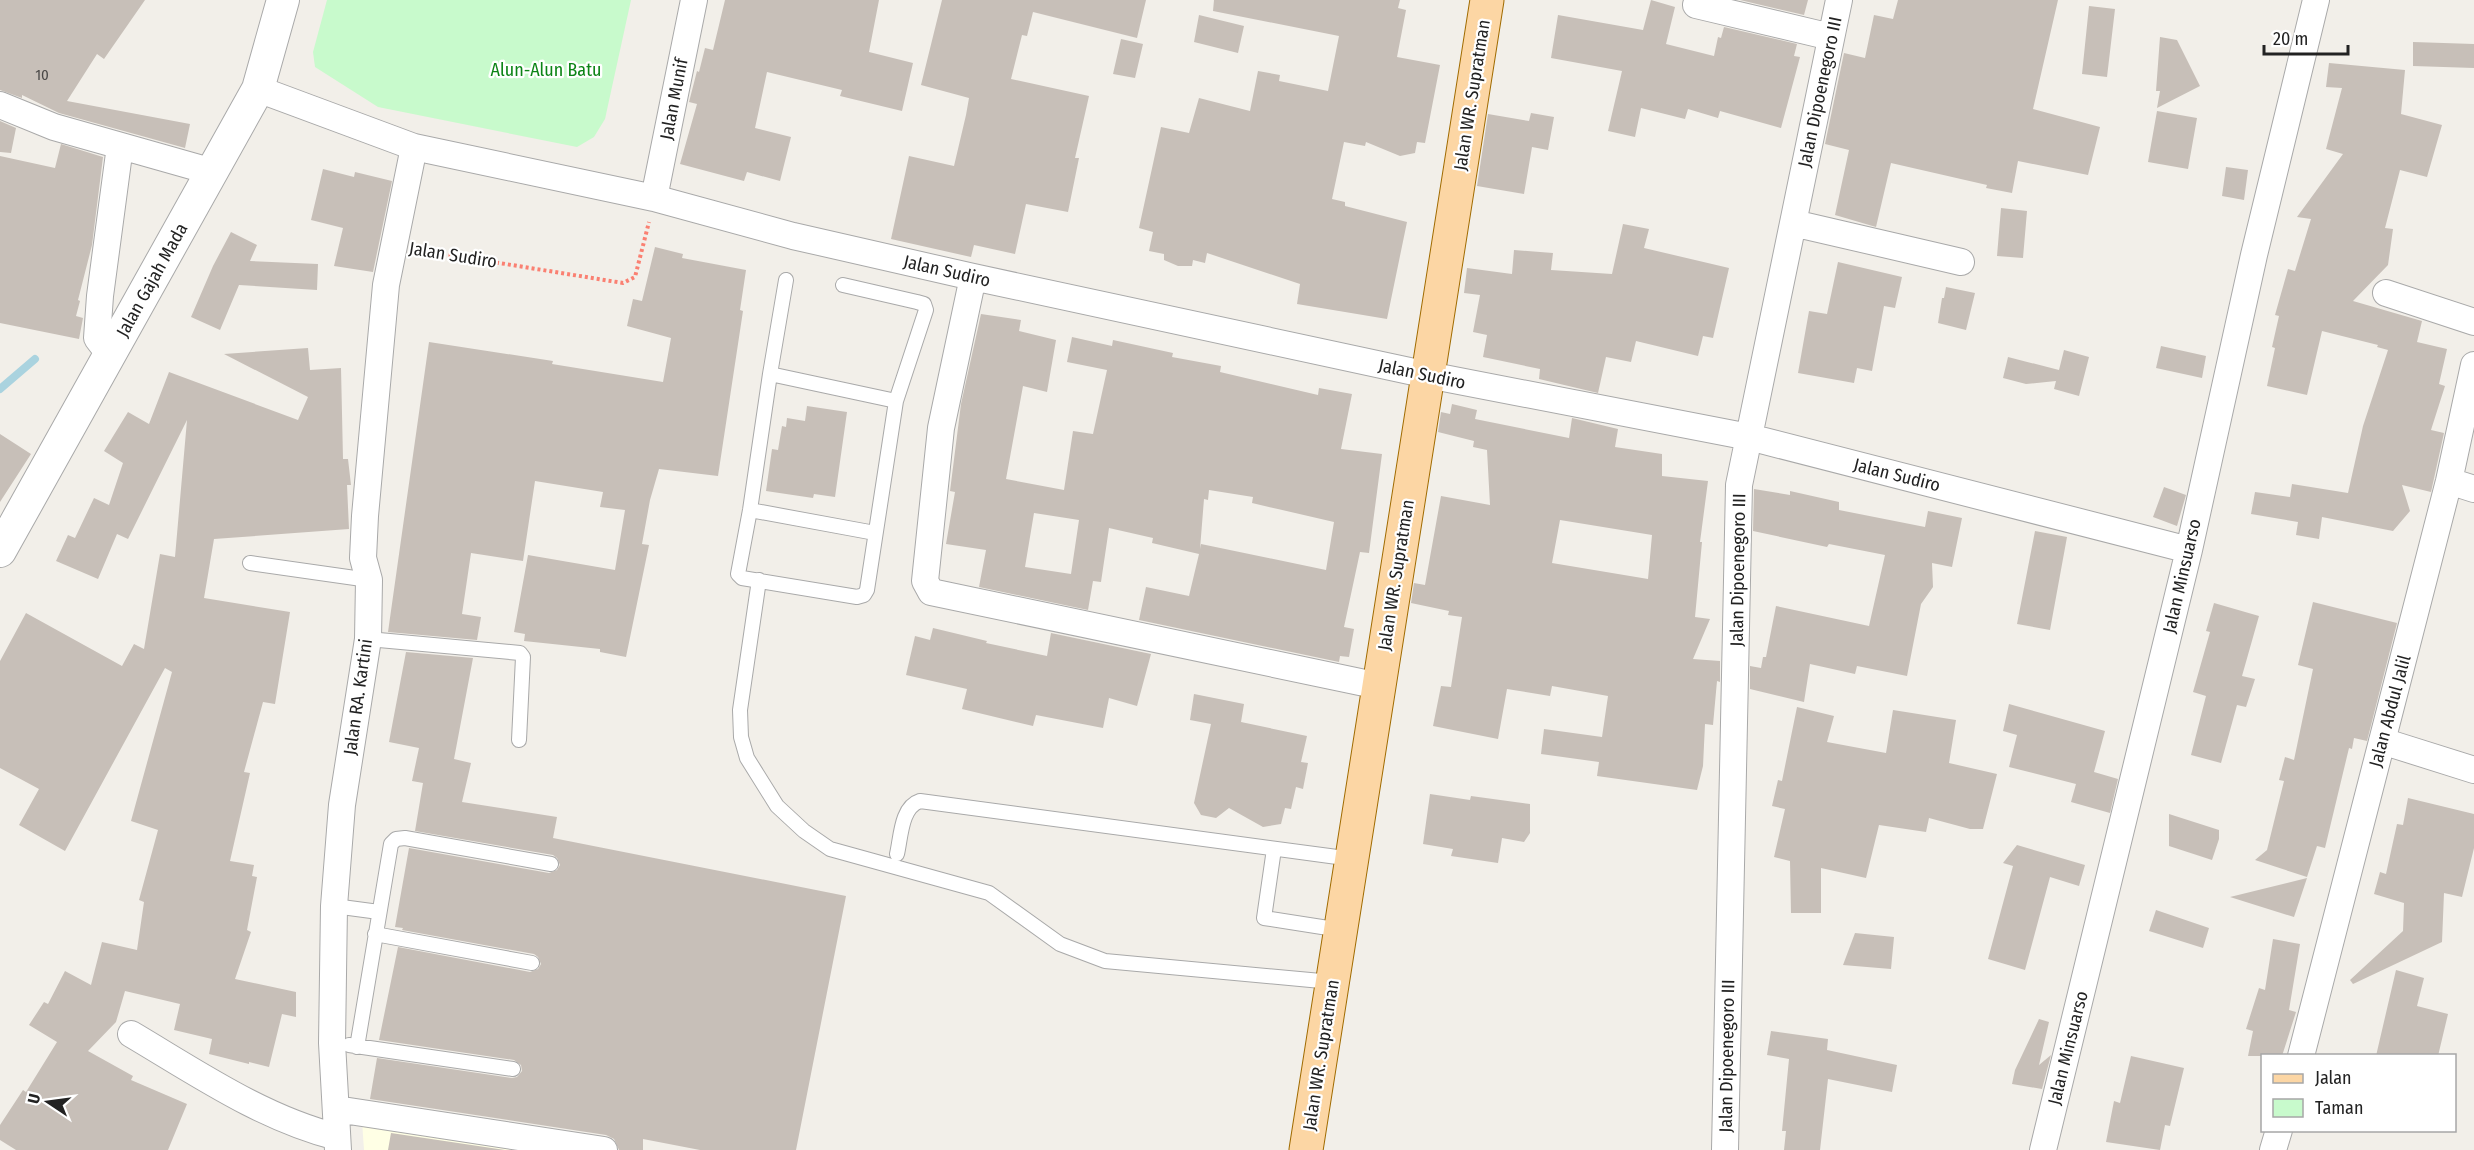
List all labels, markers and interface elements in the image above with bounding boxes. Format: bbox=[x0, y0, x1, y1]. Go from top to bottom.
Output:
street label: Jalan Dipoenegoro III bbox=[1793, 15, 1847, 169]
street label: Jalan WR. Supratman bbox=[1449, 18, 1495, 172]
scale bar bbox=[2264, 18, 2348, 56]
text: 20 m bbox=[2273, 28, 2308, 50]
street label: Jalan Munif bbox=[655, 55, 693, 142]
park label: Alun-Alun Batu bbox=[491, 59, 601, 81]
house number: 10 bbox=[35, 66, 49, 84]
street label: Jalan Gajah Mada bbox=[112, 219, 192, 341]
street label: Jalan Sudiro bbox=[408, 237, 498, 273]
street label: Jalan Sudiro bbox=[901, 250, 993, 292]
street label: Jalan Sudiro bbox=[1376, 354, 1468, 394]
street label: Jalan Sudiro bbox=[1851, 454, 1943, 496]
street label: Jalan Dipoenegoro III bbox=[1726, 493, 1750, 647]
street label: Jalan WR. Supratman bbox=[1373, 498, 1419, 652]
street label: Jalan Minsuarso bbox=[2158, 517, 2206, 635]
street label: Jalan RA. Kartini bbox=[339, 637, 377, 757]
street label: Jalan Abdul Jalil bbox=[2364, 652, 2416, 770]
street label: Jalan WR. Supratman bbox=[1298, 978, 1344, 1132]
street label: Jalan Dipoenegoro III bbox=[1715, 979, 1739, 1133]
street label: Jalan Minsuarso bbox=[2043, 989, 2093, 1107]
legend bbox=[2261, 1054, 2456, 1132]
text: Jalan bbox=[2315, 1067, 2352, 1089]
north arrow bbox=[18, 1072, 78, 1132]
text: U bbox=[24, 1092, 44, 1105]
text: Taman bbox=[2315, 1097, 2363, 1119]

